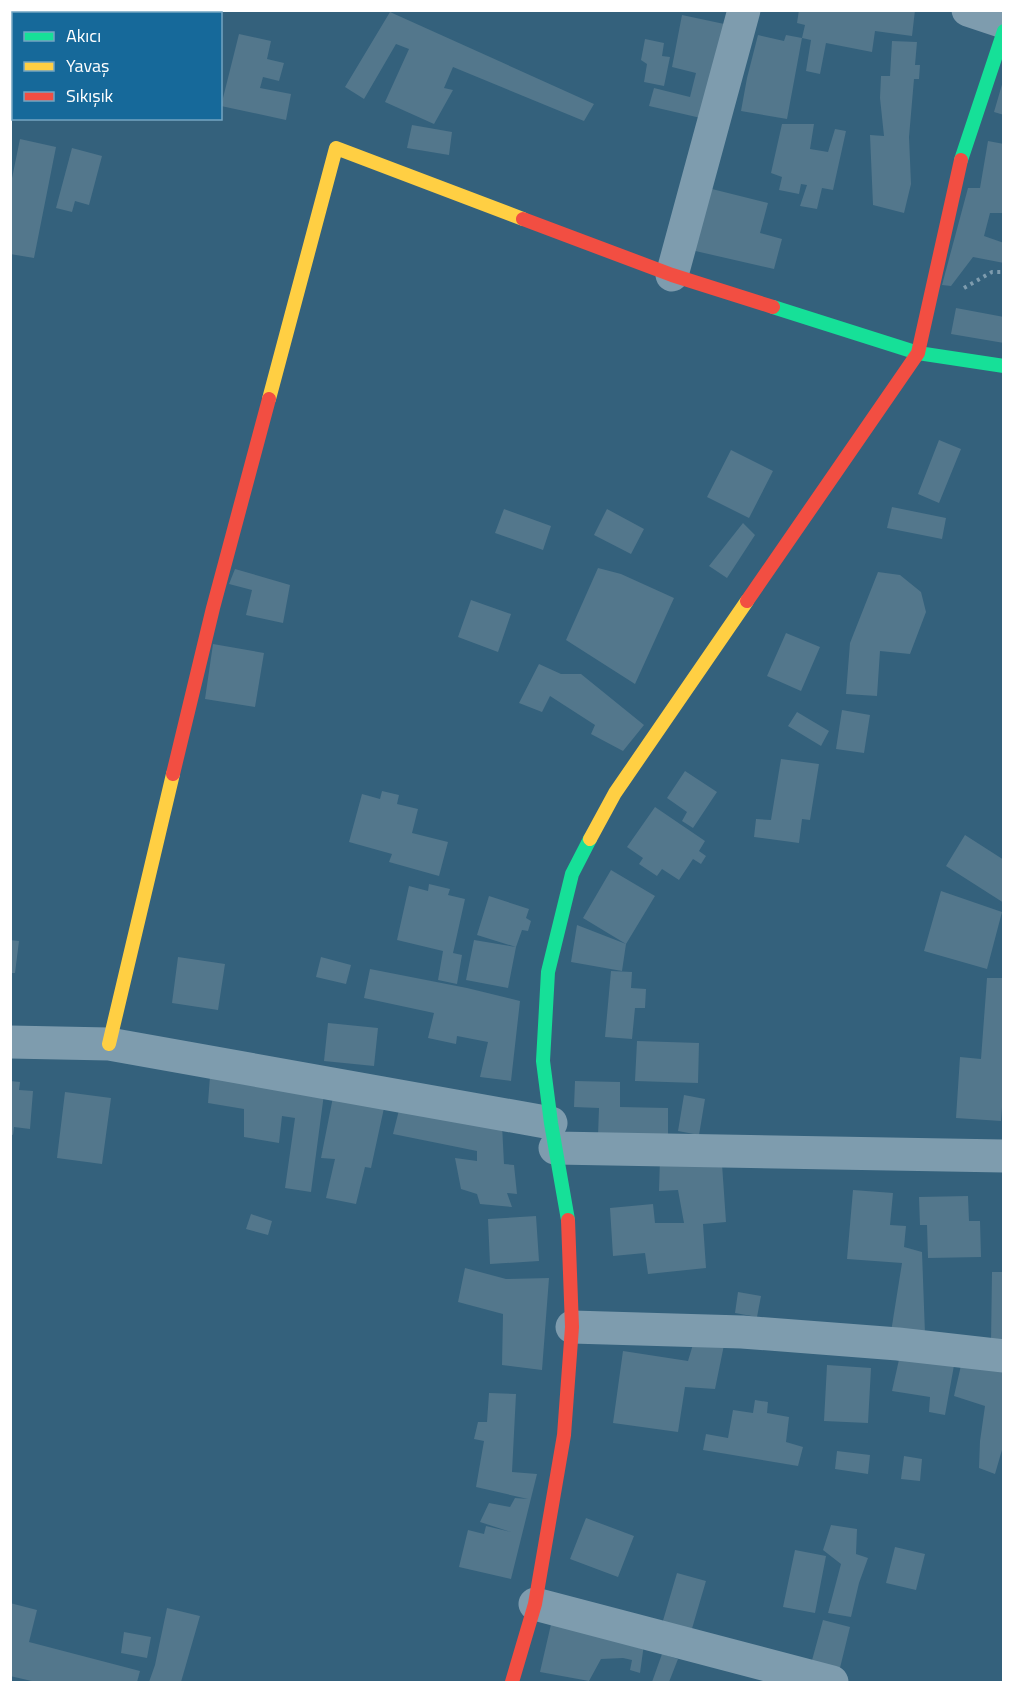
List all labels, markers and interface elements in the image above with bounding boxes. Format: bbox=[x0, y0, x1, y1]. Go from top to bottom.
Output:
legend bbox=[12, 12, 222, 120]
text: Akıcı bbox=[66, 22, 101, 49]
text: Yavaş bbox=[66, 52, 109, 79]
text: Sıkışık bbox=[66, 82, 114, 109]

